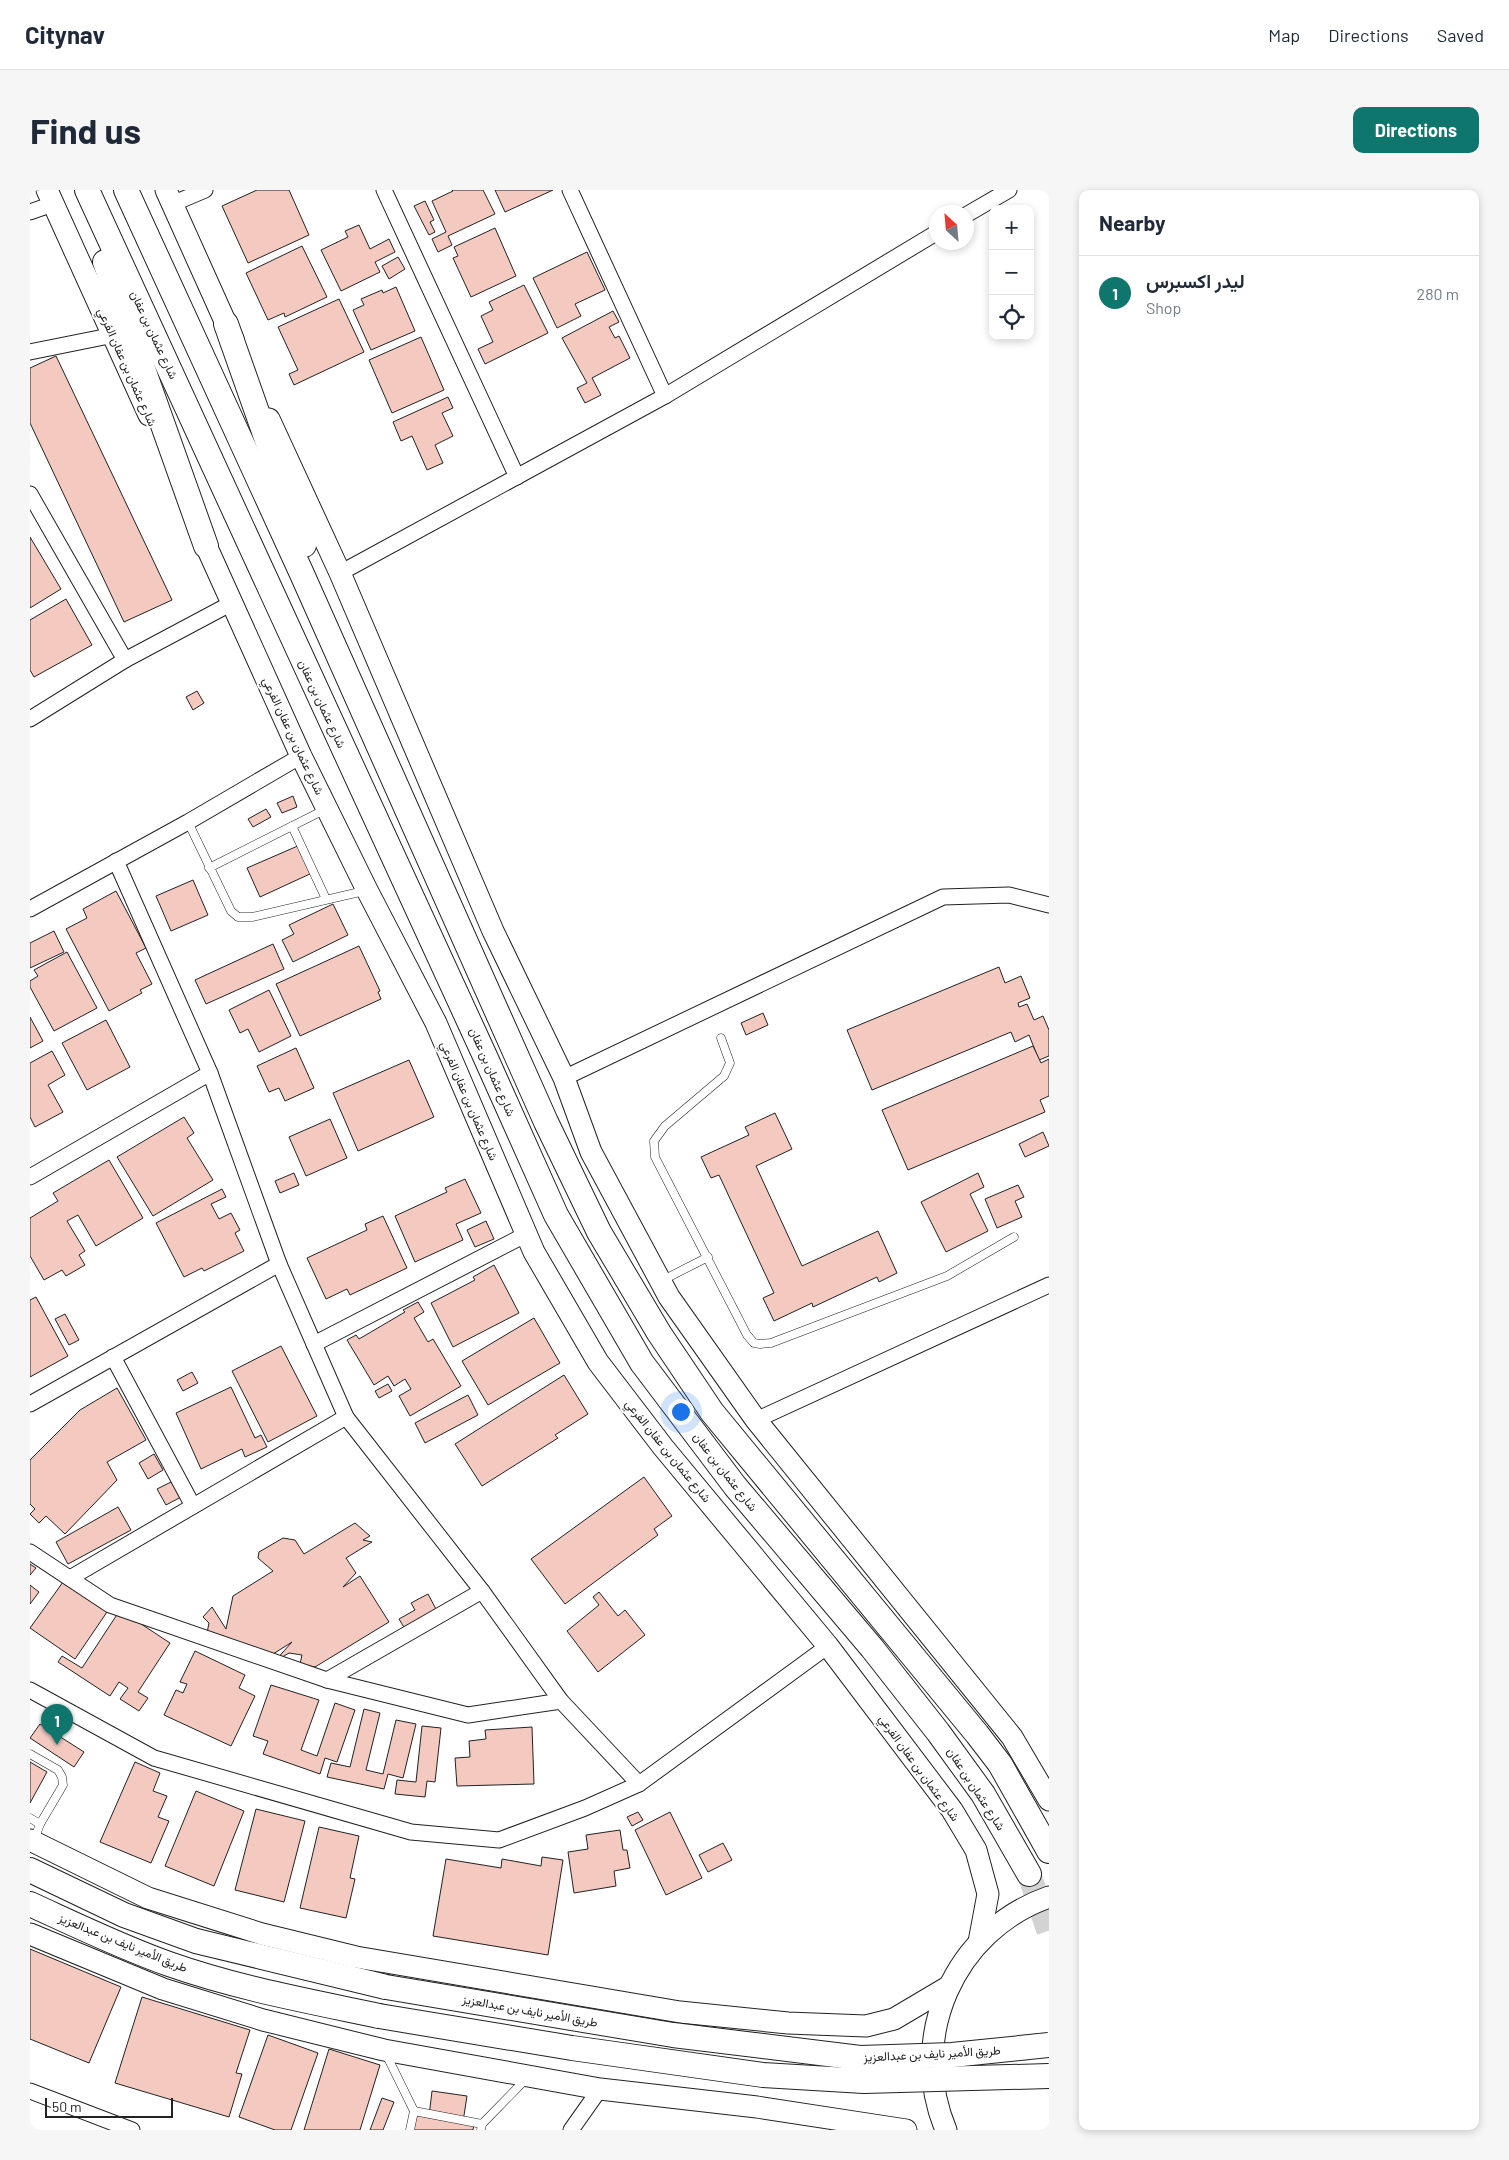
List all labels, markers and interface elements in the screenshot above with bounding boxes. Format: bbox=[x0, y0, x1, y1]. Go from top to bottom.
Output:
text: Citynav bbox=[25, 20, 105, 49]
text: Map bbox=[1268, 24, 1300, 46]
text: Directions bbox=[1328, 24, 1409, 46]
text: Saved bbox=[1437, 24, 1484, 46]
button: Directions bbox=[1353, 107, 1479, 153]
text: Find us bbox=[30, 109, 141, 151]
north arrow bbox=[929, 205, 974, 250]
map controls bbox=[989, 205, 1034, 340]
button: + bbox=[989, 205, 1034, 250]
text: Nearby bbox=[1099, 210, 1165, 235]
button: − bbox=[989, 250, 1034, 295]
text: ليدر اكسبرس bbox=[1146, 269, 1245, 292]
text: 1 bbox=[1112, 284, 1118, 303]
text: 280 m bbox=[1417, 284, 1459, 303]
street label: شارع عثمان بن عفان bbox=[126, 288, 181, 382]
button: locate bbox=[989, 295, 1034, 340]
text: Shop bbox=[1146, 298, 1181, 317]
street label: شارع عثمان بن عفان الفرعي bbox=[92, 305, 160, 430]
street label: شارع عثمان بن عفان bbox=[294, 657, 349, 751]
street label: شارع عثمان بن عفان الفرعي bbox=[257, 675, 327, 798]
street label: شارع عثمان بن عفان bbox=[464, 1025, 519, 1119]
street label: شارع عثمان بن عفان الفرعي bbox=[435, 1039, 501, 1164]
street label: شارع عثمان بن عفان الفرعي bbox=[620, 1396, 715, 1507]
your location bbox=[668, 1399, 694, 1425]
street label: شارع عثمان بن عفان bbox=[688, 1429, 761, 1515]
pin: 1 bbox=[41, 1704, 73, 1745]
street label: شارع عثمان بن عفان الفرعي bbox=[873, 1711, 963, 1826]
street label: شارع عثمان بن عفان bbox=[942, 1745, 1009, 1834]
street label: طريق الأمير نايف بن عبدالعزيز bbox=[55, 1909, 190, 1976]
street label: طريق الأمير نايف بن عبدالعزيز bbox=[460, 1991, 599, 2031]
street label: طريق الأمير نايف بن عبدالعزيز bbox=[862, 2042, 1001, 2066]
scale bar bbox=[45, 2095, 172, 2118]
text: 50 m bbox=[52, 2098, 81, 2115]

